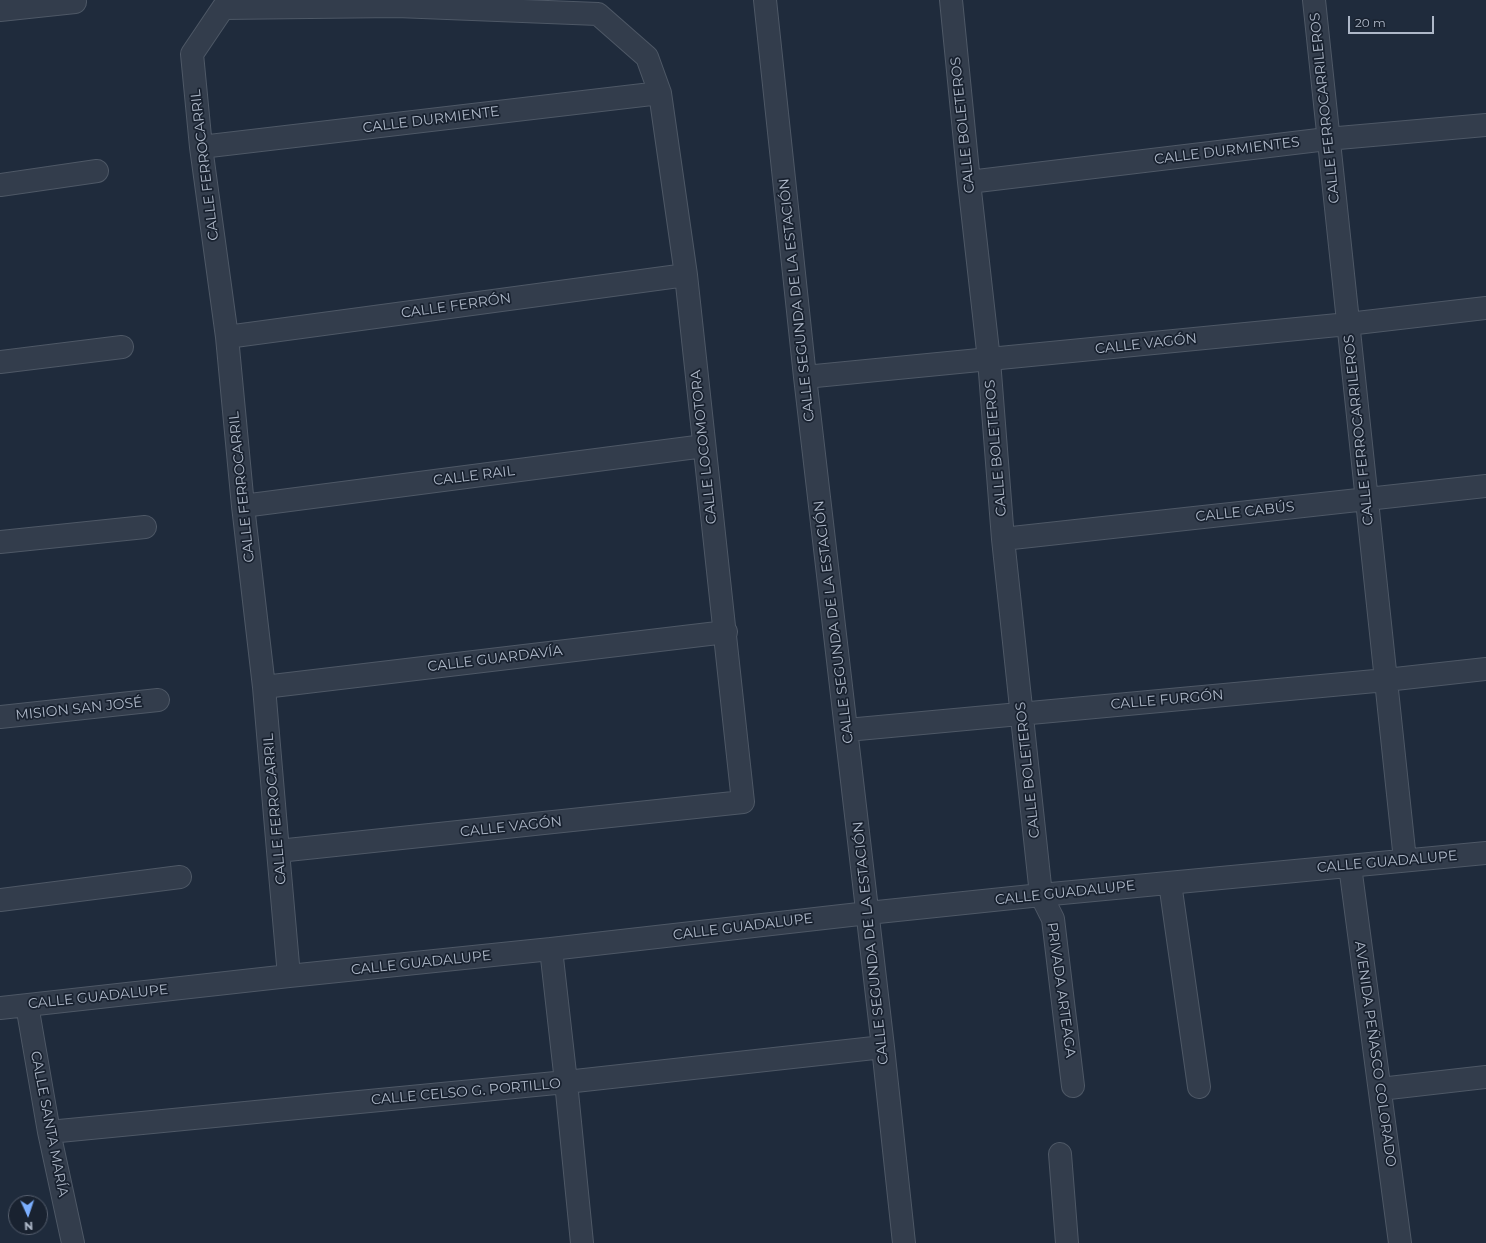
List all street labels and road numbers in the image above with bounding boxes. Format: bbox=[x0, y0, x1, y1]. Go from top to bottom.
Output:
street label: CALLE FERROCARRILEROS bbox=[1307, 12, 1343, 204]
street label: CALLE BOLETEROS bbox=[947, 56, 979, 194]
street label: CALLE FERROCARRIL bbox=[187, 89, 223, 241]
street label: CALLE DURMIENTE bbox=[362, 103, 500, 137]
street label: CALLE DURMIENTES bbox=[1153, 134, 1301, 168]
street label: CALLE SEGUNDA DE LA ESTACIÓN bbox=[776, 177, 818, 423]
street label: CALLE FERRÓN bbox=[400, 290, 512, 322]
street label: CALLE VAGÓN bbox=[1094, 330, 1198, 358]
street label: CALLE FERROCARRILEROS bbox=[1341, 334, 1377, 526]
street label: CALLE LOCOMOTORA bbox=[688, 369, 720, 525]
street label: CALLE BOLETEROS bbox=[982, 379, 1010, 517]
street label: CALLE FERROCARRIL bbox=[226, 411, 258, 563]
street label: CALLE RAIL bbox=[432, 463, 516, 489]
street label: CALLE CABÚS bbox=[1195, 498, 1295, 526]
street label: CALLE SEGUNDA DE LA ESTACIÓN bbox=[811, 500, 857, 744]
street label: CALLE GUARDAVÍA bbox=[427, 642, 563, 676]
street label: CALLE FURGÓN bbox=[1110, 687, 1224, 713]
street label: MISION SAN JOSÉ bbox=[15, 694, 143, 724]
street label: CALLE BOLETEROS bbox=[1012, 701, 1044, 839]
street label: CALLE FERROCARRIL bbox=[260, 733, 290, 885]
street label: CALLE VAGÓN bbox=[459, 813, 563, 841]
street label: CALLE SEGUNDA DE LA ESTACIÓN bbox=[850, 820, 892, 1066]
street label: CALLE GUADALUPE bbox=[1316, 847, 1458, 877]
street label: CALLE GUADALUPE bbox=[994, 877, 1136, 909]
street label: CALLE GUADALUPE bbox=[672, 910, 814, 944]
street label: PRIVADA ARTEAGA bbox=[1043, 921, 1079, 1059]
street label: AVENIDA PEÑASCO COLORADO bbox=[1351, 940, 1399, 1168]
street label: CALLE GUADALUPE bbox=[350, 947, 492, 979]
street label: CALLE GUADALUPE bbox=[27, 981, 169, 1013]
street label: CALLE SANTA MARÍA bbox=[27, 1050, 71, 1198]
street label: CALLE CELSO G. PORTILLO bbox=[370, 1075, 562, 1109]

